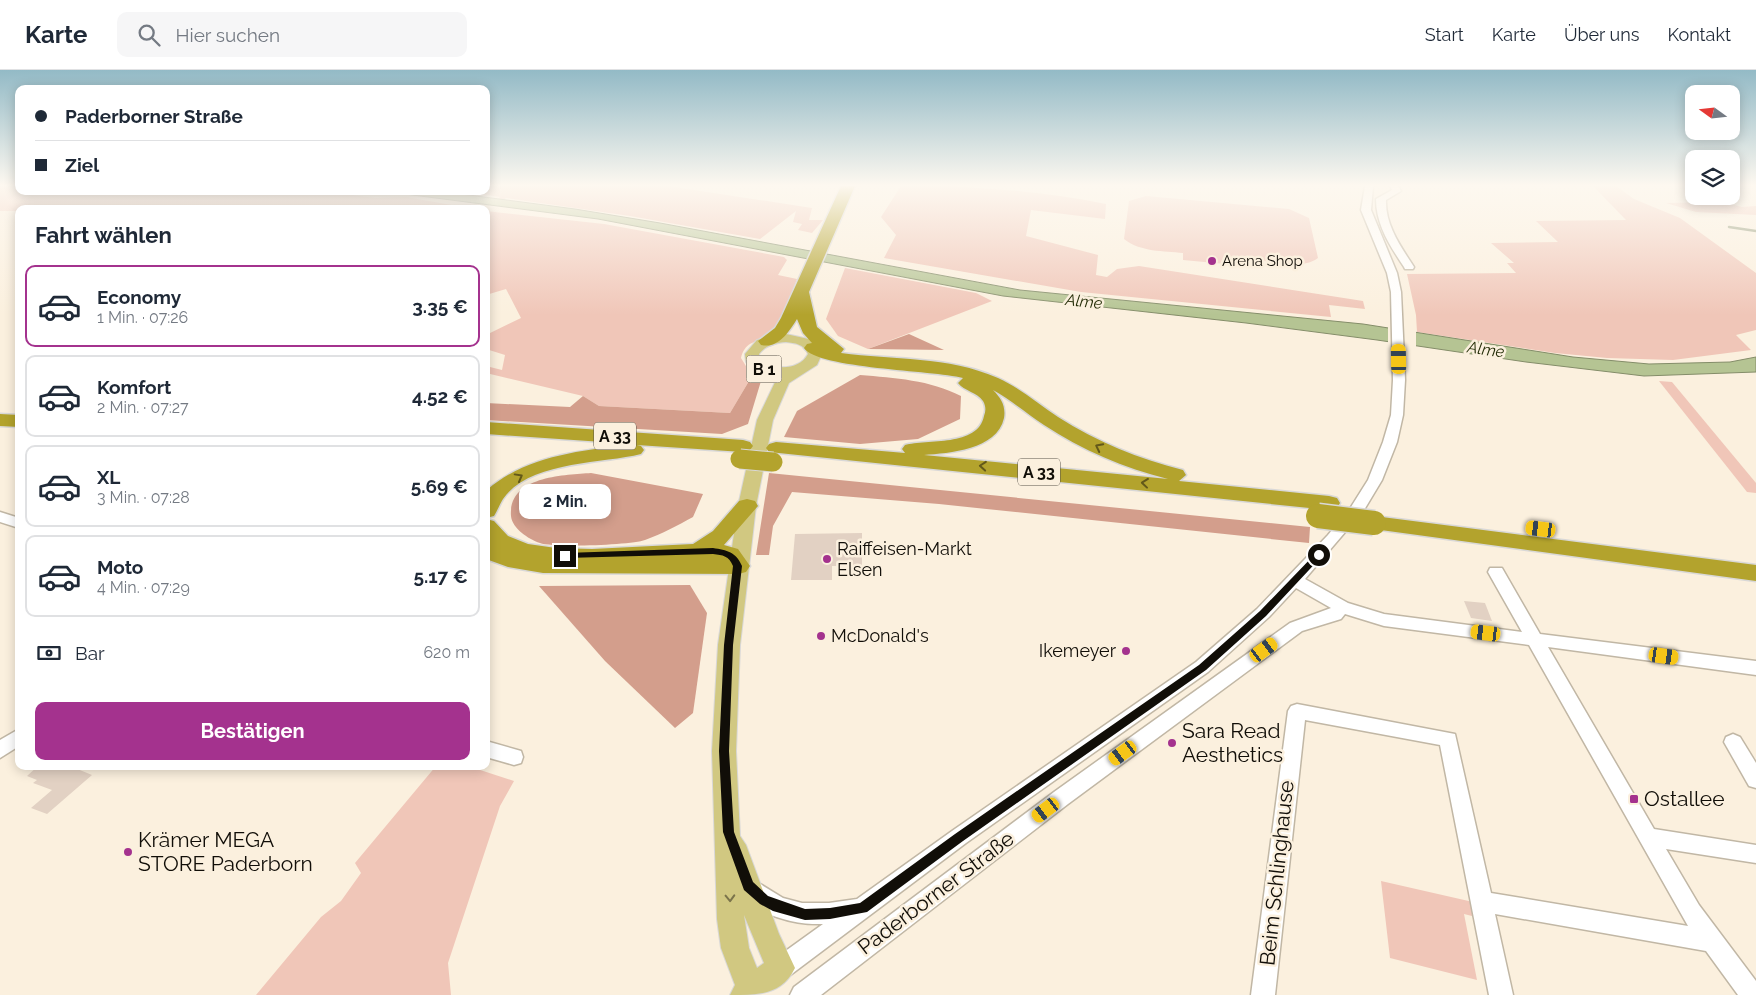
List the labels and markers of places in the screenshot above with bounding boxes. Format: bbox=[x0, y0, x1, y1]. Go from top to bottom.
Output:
place label: Arena Shop bbox=[1222, 252, 1303, 270]
marker: Arena Shop bbox=[1206, 255, 1218, 267]
place label: Raiffeisen-Markt Elsen bbox=[837, 538, 972, 580]
marker: Raiffeisen-Markt Elsen bbox=[821, 553, 833, 565]
place label: McDonald's bbox=[831, 625, 929, 646]
marker: McDonald's bbox=[815, 630, 827, 642]
place label: Ikemeyer bbox=[1039, 640, 1117, 661]
marker: Ikemeyer bbox=[1120, 645, 1132, 657]
place label: Sara Read Aesthetics bbox=[1182, 718, 1283, 767]
marker: Sara Read Aesthetics bbox=[1166, 737, 1178, 749]
place label: Ostallee bbox=[1644, 786, 1724, 811]
marker: Ostallee bbox=[1628, 793, 1640, 805]
place label: Krämer MEGA STORE Paderborn bbox=[138, 827, 313, 876]
marker: Krämer MEGA STORE Paderborn bbox=[122, 846, 134, 858]

